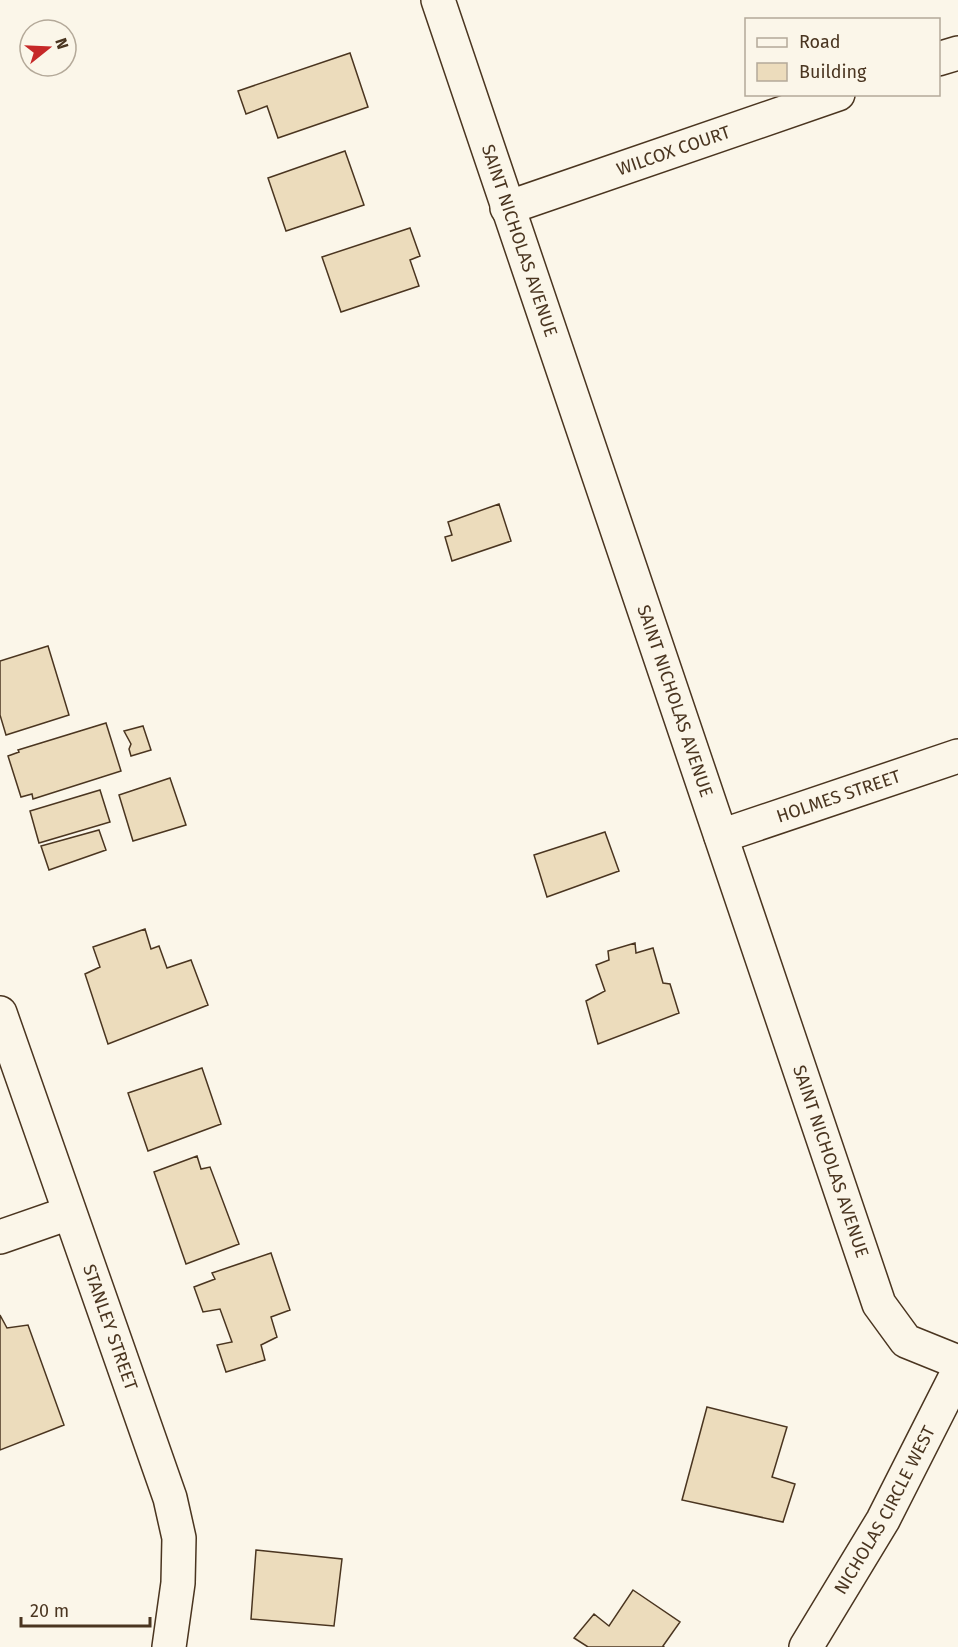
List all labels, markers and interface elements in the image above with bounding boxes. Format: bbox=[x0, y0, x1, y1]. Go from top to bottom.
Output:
north arrow bbox=[18, 18, 78, 78]
legend bbox=[745, 18, 940, 96]
text: Road bbox=[799, 31, 841, 53]
text: N bbox=[51, 36, 72, 51]
text: Building bbox=[799, 61, 867, 83]
street label: WILCOX COURT bbox=[614, 121, 734, 180]
street label: SAINT NICHOLAS AVENUE bbox=[477, 142, 562, 340]
street label: SAINT NICHOLAS AVENUE bbox=[632, 602, 718, 800]
street label: HOLMES STREET bbox=[773, 765, 904, 828]
street label: SAINT NICHOLAS AVENUE bbox=[788, 1062, 873, 1260]
street label: STANLEY STREET bbox=[78, 1261, 143, 1394]
street label: NICHOLAS CIRCLE WEST bbox=[830, 1422, 940, 1598]
scale bar bbox=[21, 1590, 150, 1628]
text: 20 m bbox=[30, 1600, 69, 1622]

